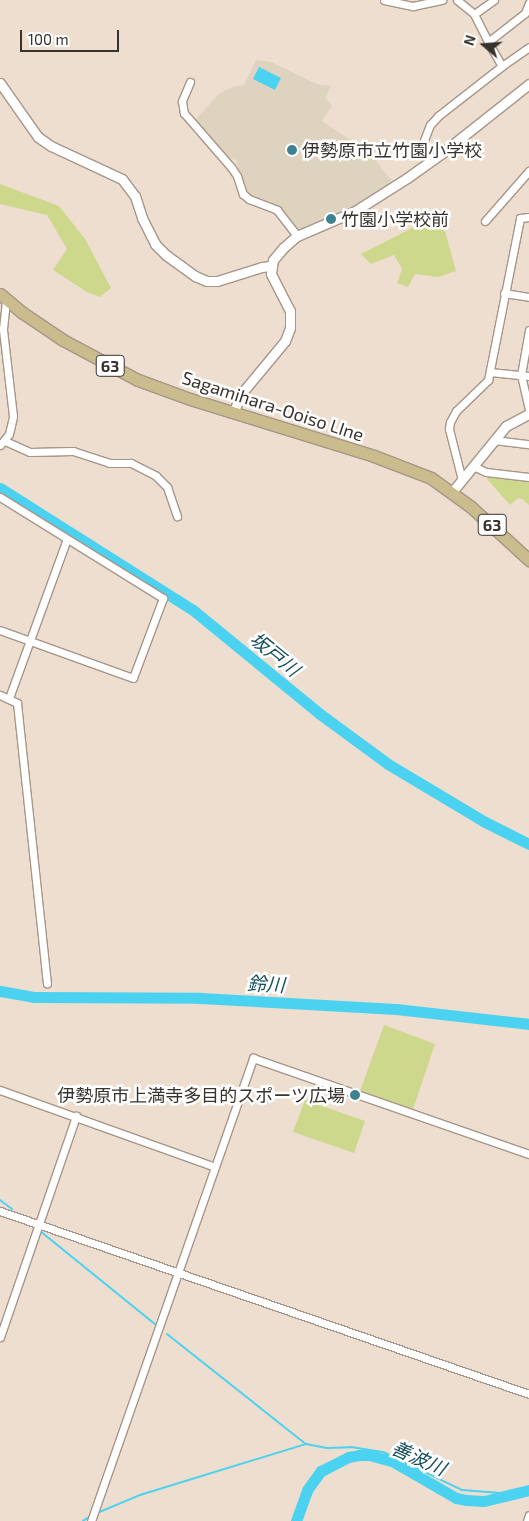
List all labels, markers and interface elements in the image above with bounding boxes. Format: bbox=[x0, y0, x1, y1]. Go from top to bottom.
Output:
scale bar bbox=[22, 20, 121, 52]
north arrow bbox=[459, 20, 509, 70]
text: 100 m bbox=[28, 30, 69, 48]
text: N bbox=[460, 33, 479, 48]
place label: 伊勢原市立竹園小学校 bbox=[302, 139, 482, 161]
marker: 伊勢原市立竹園小学校 bbox=[286, 144, 298, 156]
place label: 竹園小学校前 bbox=[341, 208, 449, 230]
marker: 竹園小学校前 bbox=[325, 213, 337, 225]
road number: 63 bbox=[95, 352, 125, 380]
street label: Sagamihara-Ooiso LIne bbox=[179, 366, 367, 446]
road number: 63 bbox=[477, 512, 507, 538]
water label: 坂戸川 bbox=[246, 627, 304, 681]
water label: 鈴川 bbox=[246, 972, 286, 996]
place label: 伊勢原市上満寺多目的スポーツ広場 bbox=[57, 1084, 345, 1106]
marker: 伊勢原市上満寺多目的スポーツ広場 bbox=[349, 1089, 361, 1101]
water label: 善波川 bbox=[388, 1436, 450, 1480]

